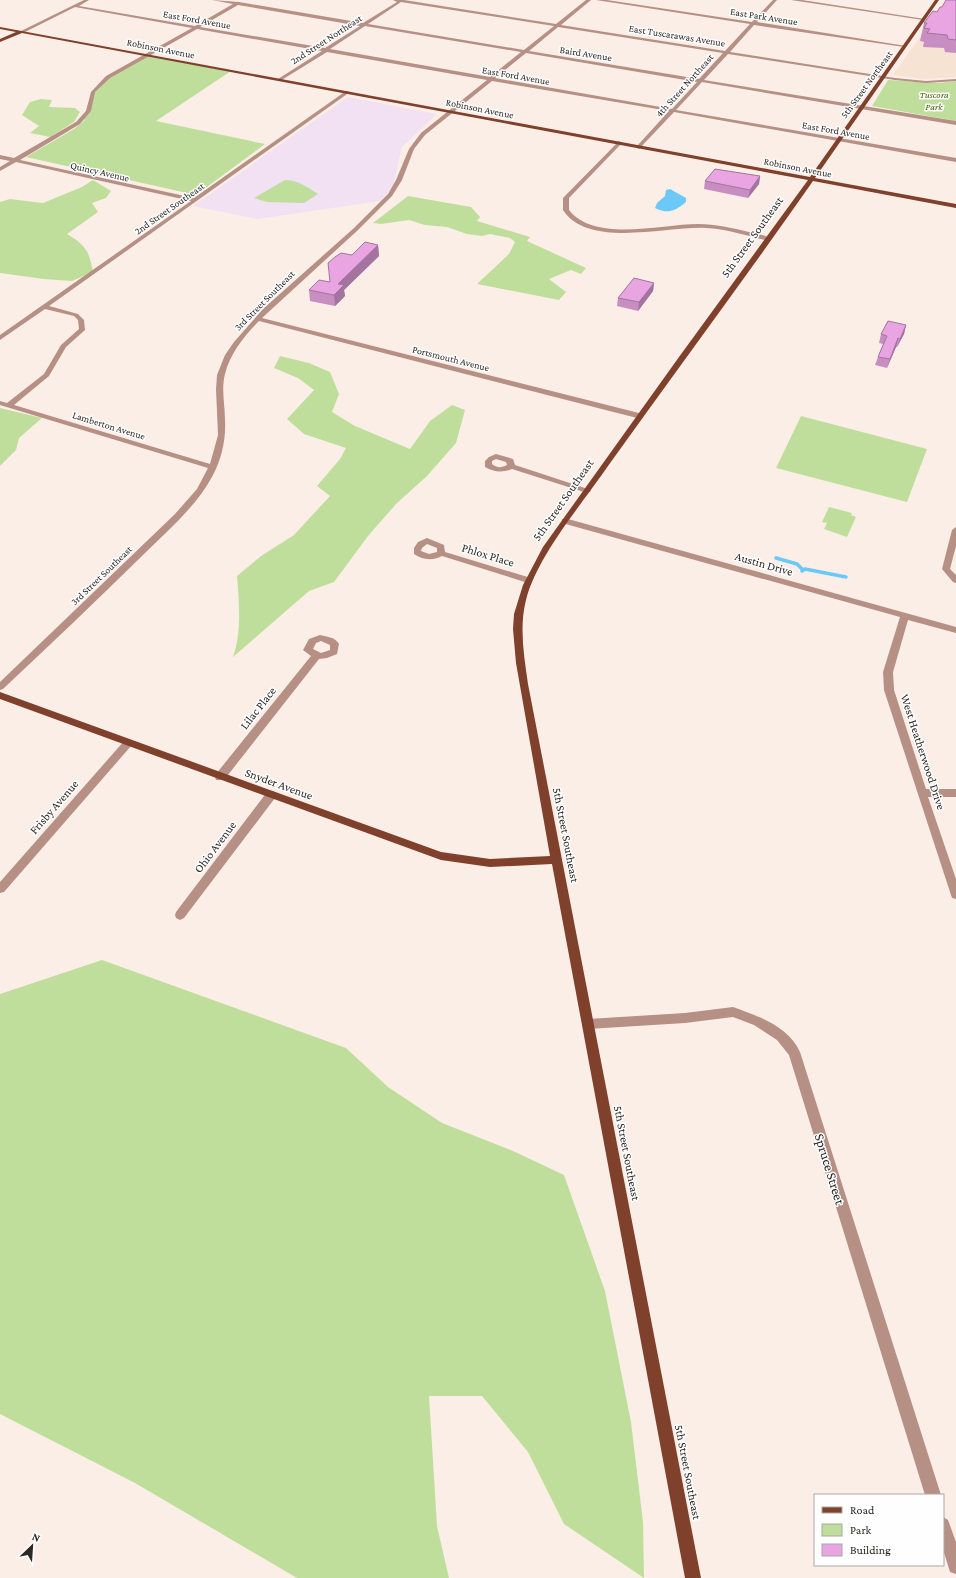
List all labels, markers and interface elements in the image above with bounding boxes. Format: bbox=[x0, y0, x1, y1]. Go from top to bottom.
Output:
street label: East Park Avenue bbox=[729, 6, 799, 27]
street label: East Ford Avenue bbox=[162, 8, 232, 31]
street label: 2nd Street Northeast bbox=[289, 12, 364, 67]
street label: East Tuscarawas Avenue bbox=[628, 22, 727, 49]
street label: Robinson Avenue bbox=[126, 37, 196, 61]
street label: Baird Avenue bbox=[559, 44, 613, 63]
street label: 5th Street Northeast bbox=[838, 48, 895, 120]
street label: 4th Street Northeast bbox=[653, 51, 716, 119]
street label: East Ford Avenue bbox=[481, 64, 551, 87]
park label: Tuscora Park bbox=[919, 89, 949, 112]
street label: Robinson Avenue bbox=[445, 97, 515, 121]
street label: East Ford Avenue bbox=[801, 119, 871, 142]
street label: Robinson Avenue bbox=[763, 156, 833, 180]
street label: Quincy Avenue bbox=[69, 159, 131, 184]
street label: 2nd Street Southeast bbox=[132, 180, 207, 237]
street label: 5th Street Southeast bbox=[718, 193, 787, 280]
street label: 3rd Street Southeast bbox=[232, 268, 297, 333]
street label: Portsmouth Avenue bbox=[411, 344, 491, 373]
street label: Lamberton Avenue bbox=[71, 409, 147, 442]
street label: 5th Street Southeast bbox=[530, 456, 597, 544]
street label: Phlox Place bbox=[460, 540, 516, 570]
street label: 3rd Street Southeast bbox=[69, 543, 135, 607]
street label: Austin Drive bbox=[733, 549, 795, 579]
street label: Lilac Place bbox=[237, 684, 279, 732]
street label: West Heatherwood Drive bbox=[898, 692, 948, 812]
street label: Snyder Avenue bbox=[243, 765, 315, 803]
street label: Frisby Avenue bbox=[27, 777, 81, 837]
street label: 5th Street Southeast bbox=[550, 786, 582, 885]
street label: Ohio Avenue bbox=[191, 818, 239, 876]
street label: 5th Street Southeast bbox=[611, 1104, 643, 1203]
street label: Spruce Street bbox=[812, 1131, 849, 1207]
street label: 5th Street Southeast bbox=[672, 1423, 704, 1522]
legend bbox=[814, 1494, 944, 1566]
text: Road bbox=[850, 1503, 875, 1517]
text: Park bbox=[850, 1523, 872, 1537]
north arrow bbox=[12, 1526, 52, 1566]
text: N bbox=[30, 1530, 43, 1544]
text: Building bbox=[850, 1543, 891, 1557]

